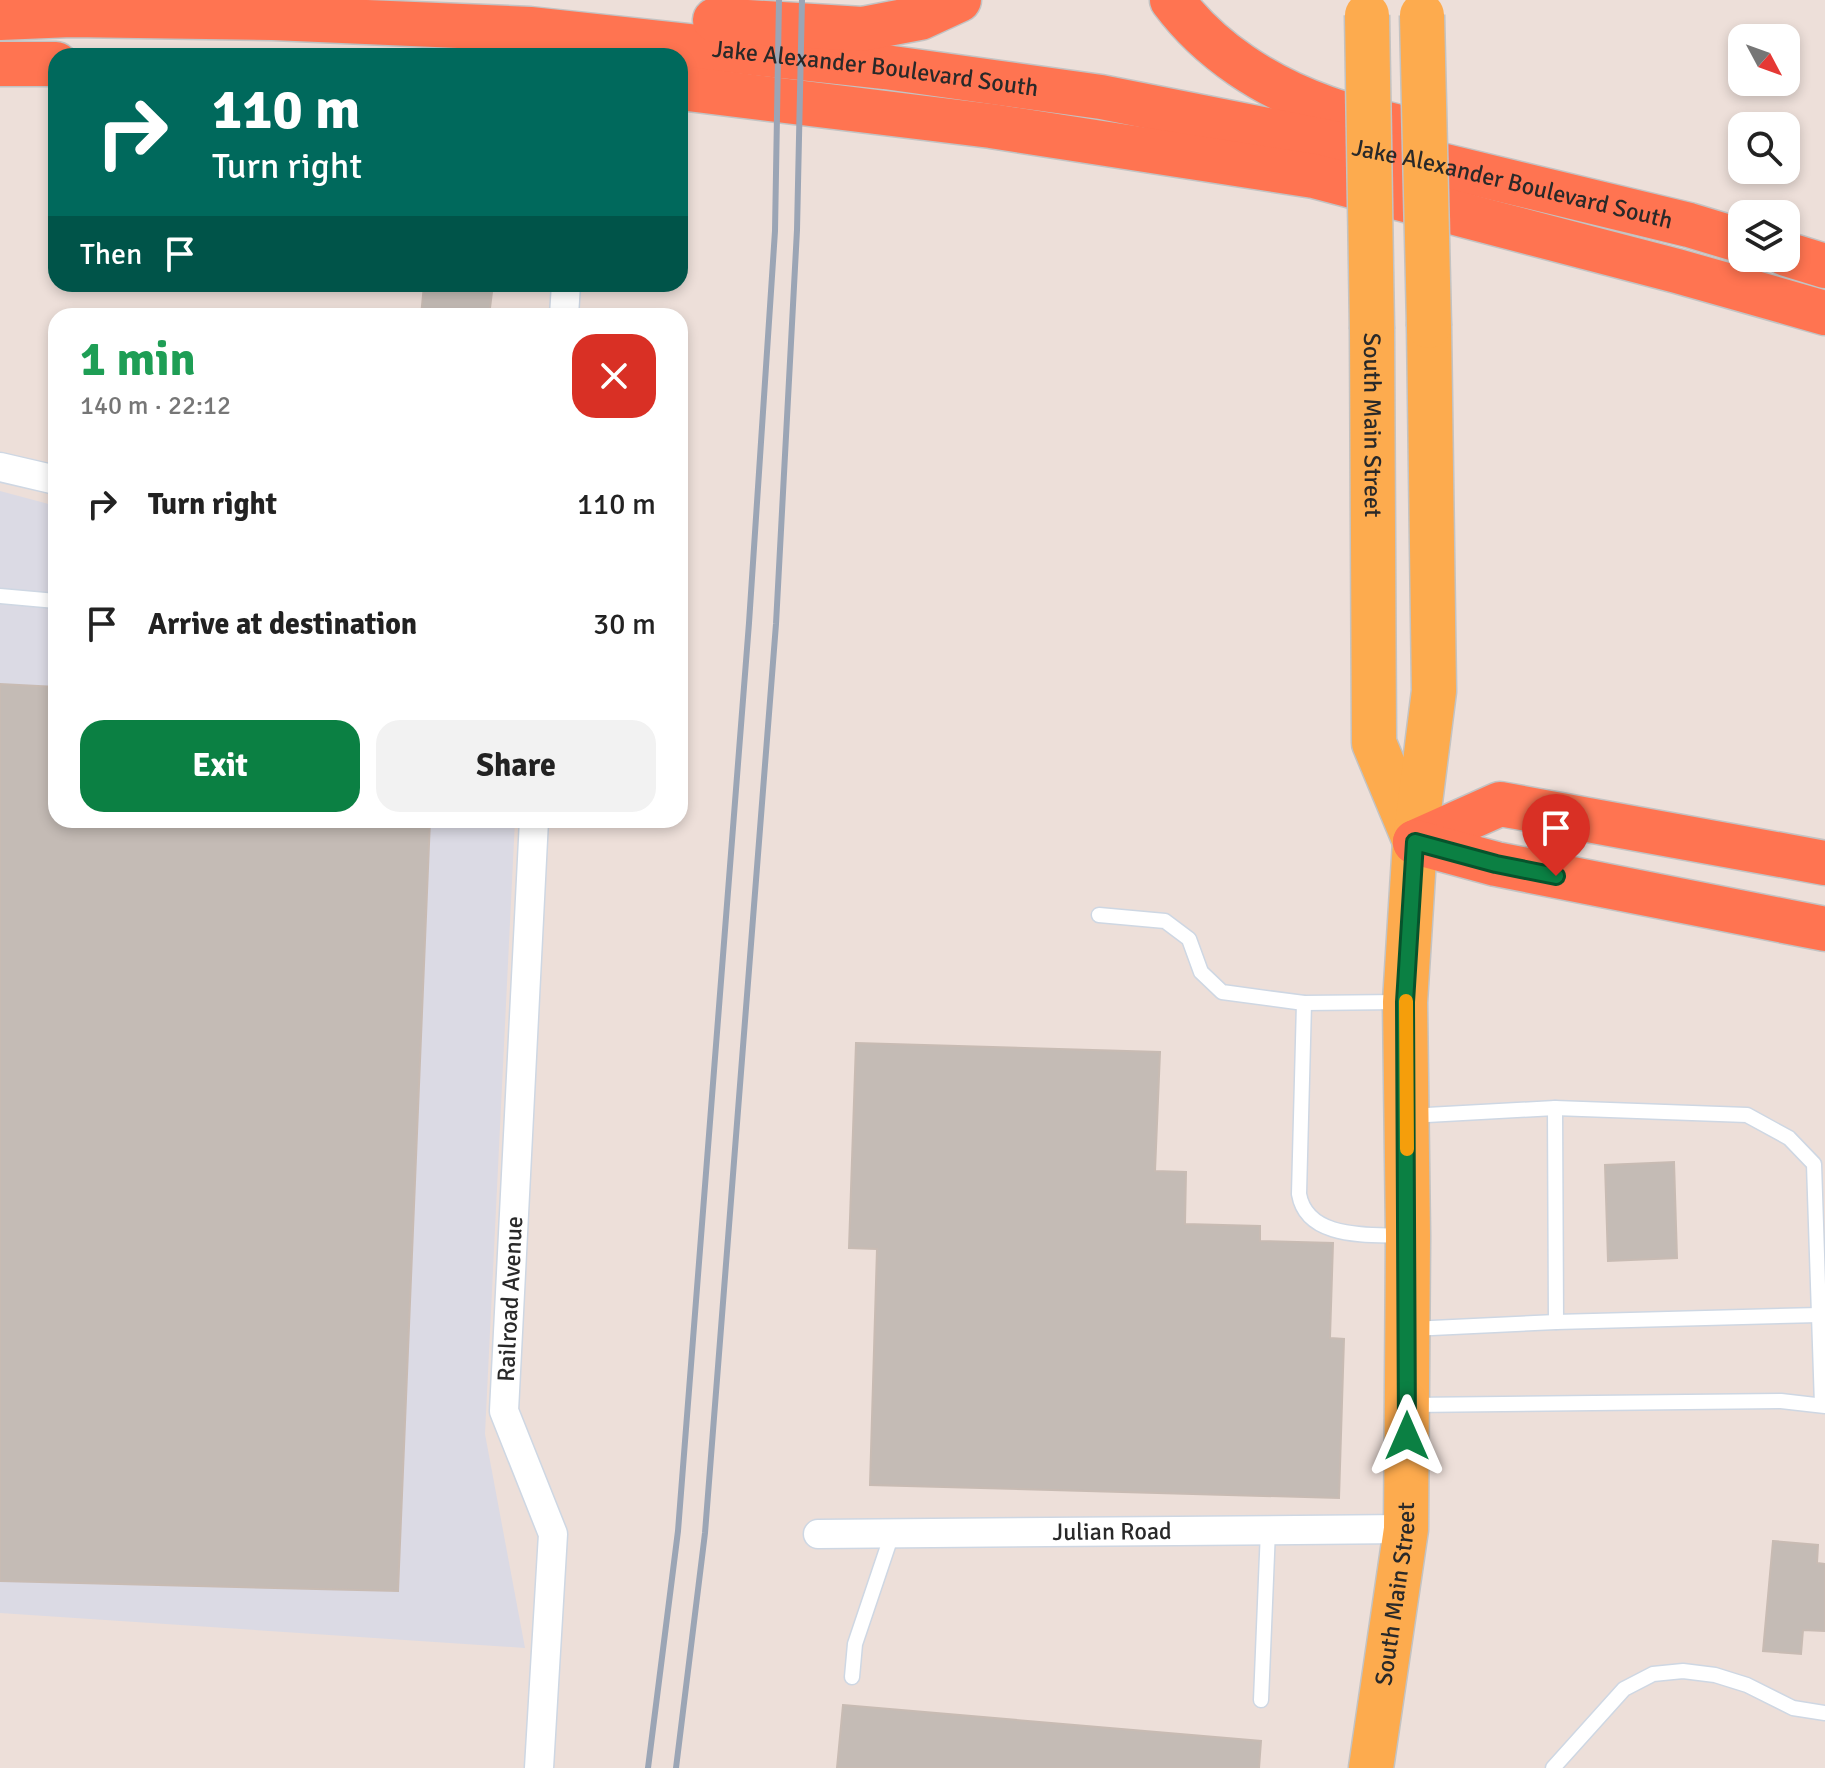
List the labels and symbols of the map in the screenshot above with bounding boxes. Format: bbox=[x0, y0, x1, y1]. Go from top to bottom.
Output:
north arrow bbox=[1728, 24, 1800, 96]
street label: Jake Alexander Boulevard South bbox=[711, 34, 1040, 103]
street label: Jake Alexander Boulevard South bbox=[1350, 132, 1676, 236]
street label: South Main Street bbox=[1357, 333, 1388, 517]
pin bbox=[1522, 794, 1590, 876]
street label: Railroad Avenue bbox=[491, 1215, 529, 1383]
position arrow bbox=[1365, 1394, 1449, 1478]
street label: South Main Street bbox=[1368, 1502, 1421, 1687]
street label: Julian Road bbox=[1052, 1516, 1172, 1547]

